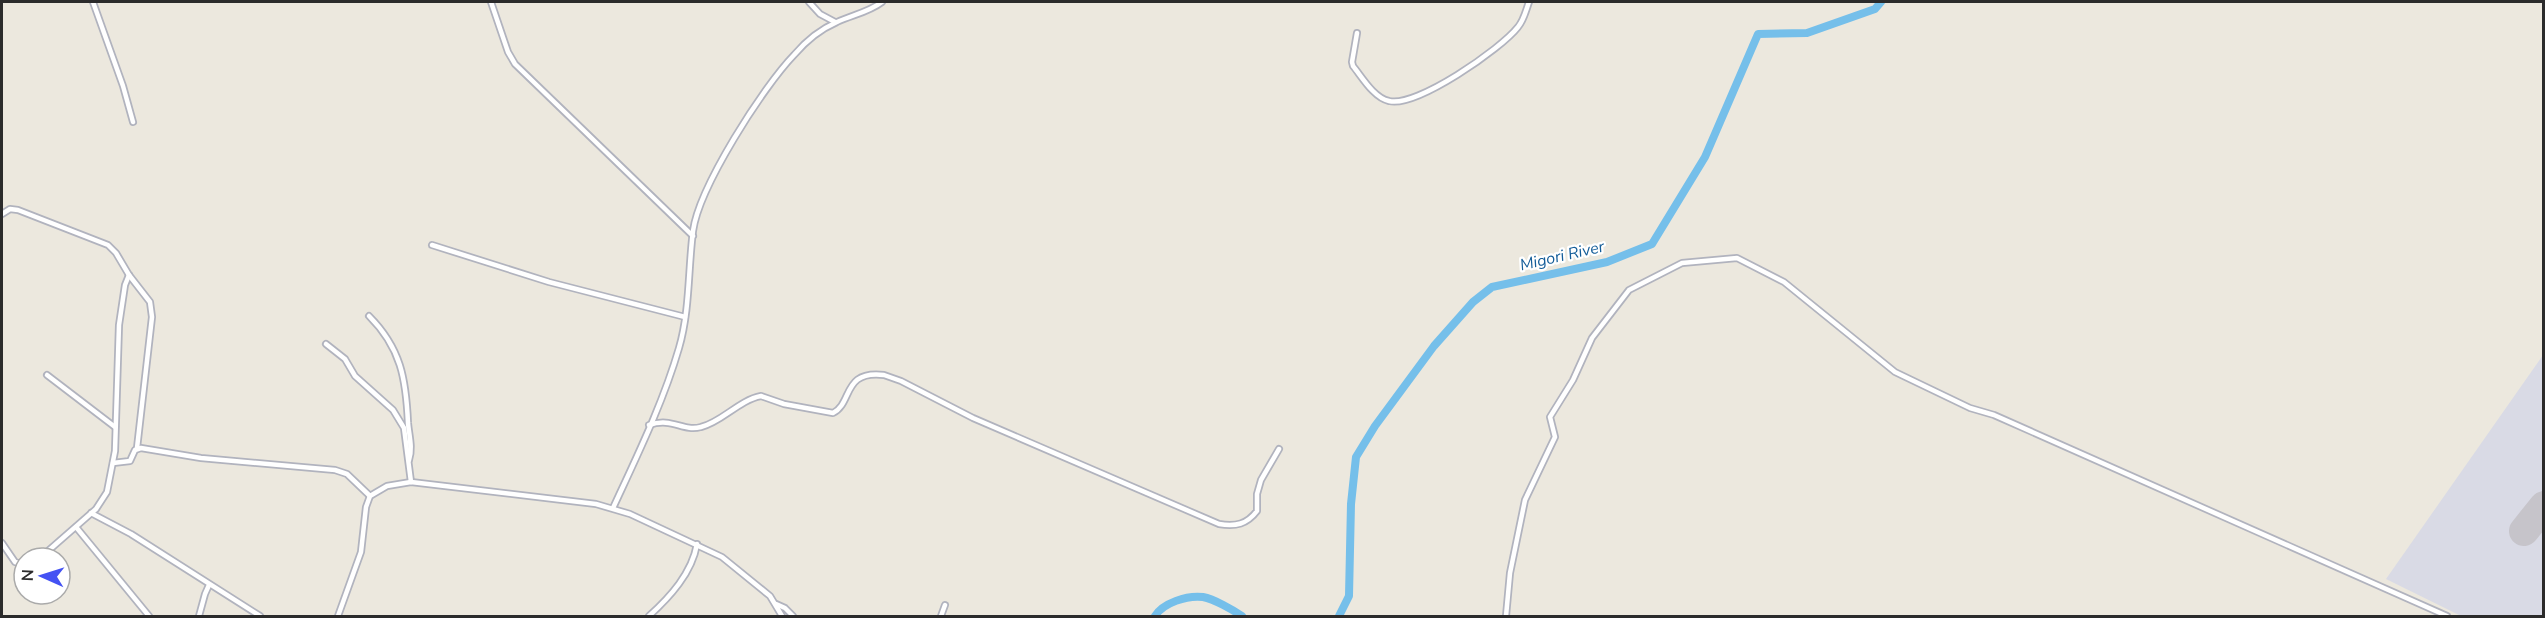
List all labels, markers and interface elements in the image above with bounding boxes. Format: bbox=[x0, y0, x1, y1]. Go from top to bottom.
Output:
water label: Migori River bbox=[1518, 235, 1608, 276]
north arrow bbox=[12, 546, 72, 606]
text: N bbox=[17, 569, 39, 582]

